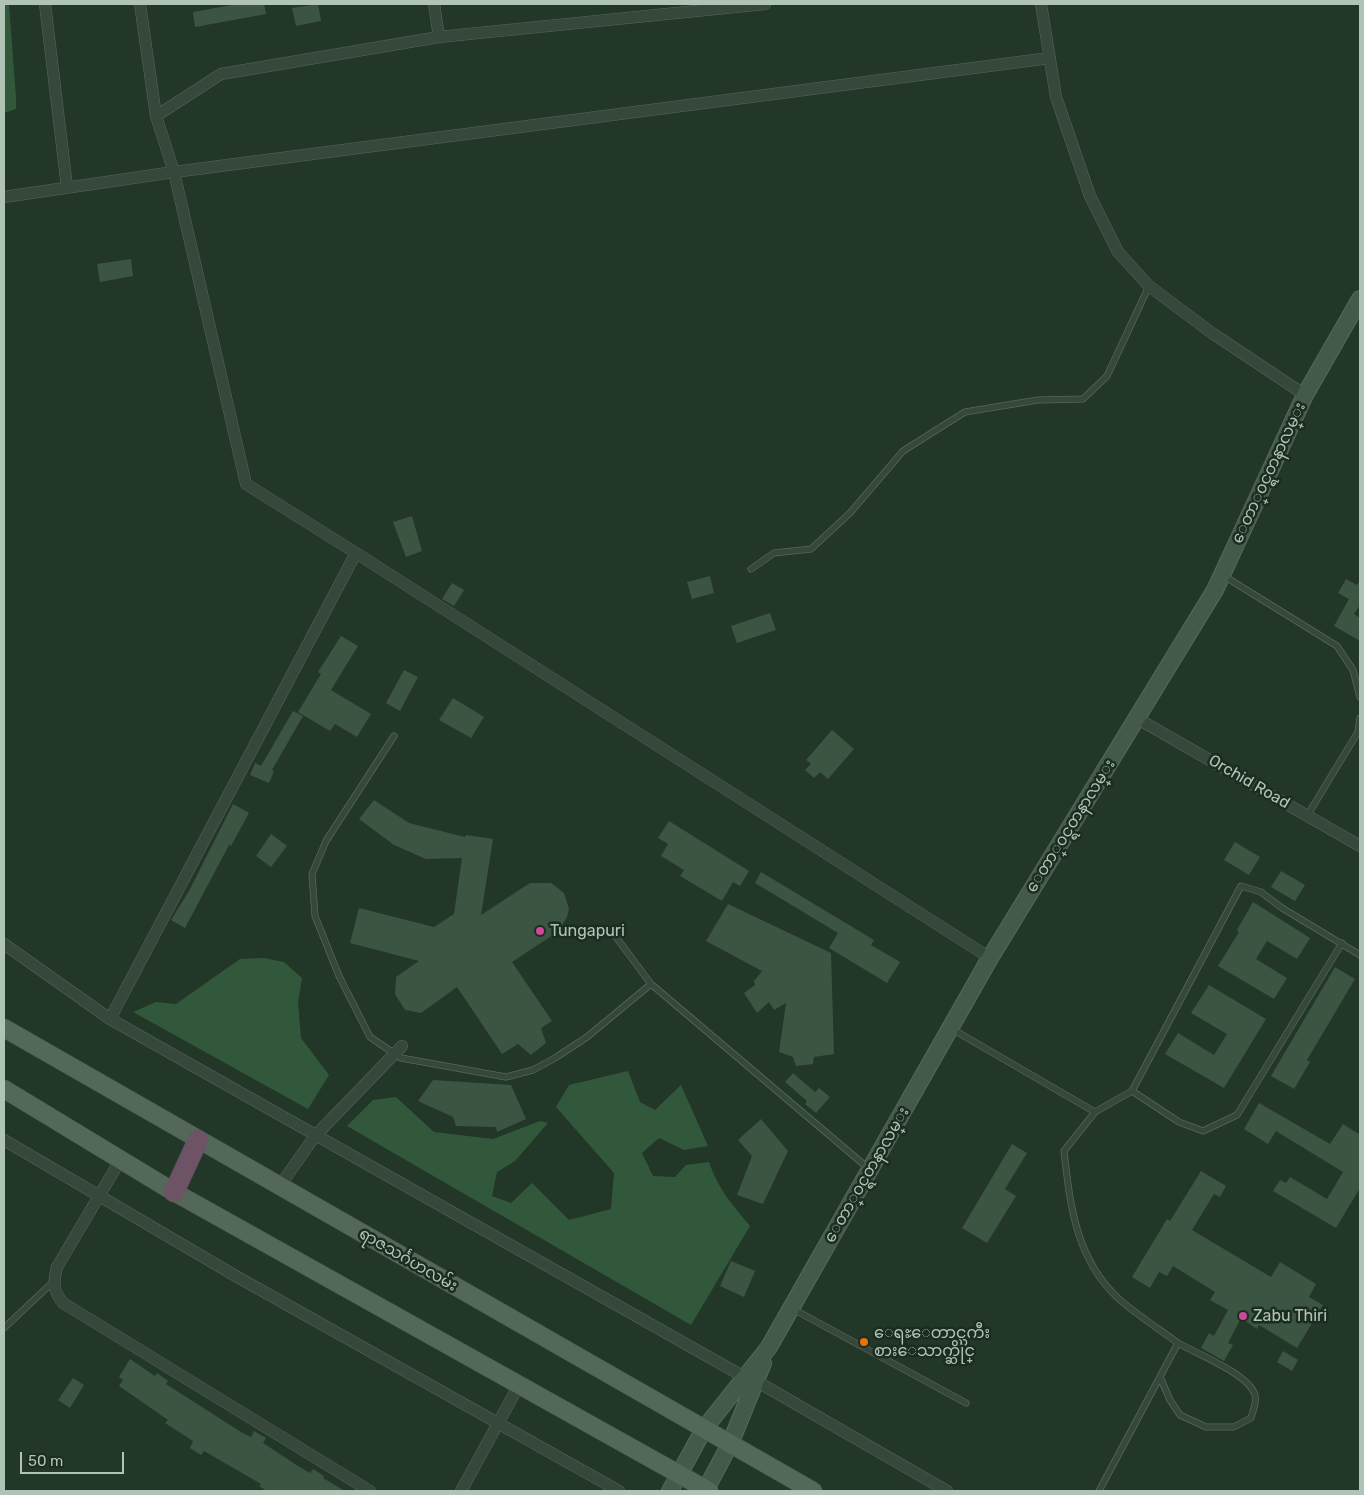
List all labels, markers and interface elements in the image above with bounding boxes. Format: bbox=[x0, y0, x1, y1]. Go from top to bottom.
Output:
street label: ေတာ္၀င္ရတနာလမ္း bbox=[1228, 399, 1310, 547]
street label: Orchid Road bbox=[1205, 751, 1293, 813]
street label: ေတာ္၀င္ရတနာလမ္း bbox=[1022, 756, 1120, 896]
place label: Tungapuri bbox=[550, 921, 625, 941]
marker: Tungapuri bbox=[534, 925, 546, 937]
street label: ေတာ္၀င္ရတနာလမ္း bbox=[820, 1104, 914, 1246]
street label: ရာဇသင်္ဂဟလမ်း bbox=[355, 1224, 461, 1296]
place label: Zabu Thiri bbox=[1253, 1306, 1327, 1326]
marker: Zabu Thiri bbox=[1237, 1310, 1249, 1322]
place label: ေရႊေတာင္ႀကီး စားေသာက္ဆိုင္ bbox=[874, 1323, 990, 1361]
marker: ေရႊေတာင္ႀကီး စားေသာက္ဆိုင္ bbox=[858, 1336, 870, 1348]
scale bar bbox=[22, 1442, 126, 1474]
text: 50 m bbox=[28, 1452, 63, 1470]

